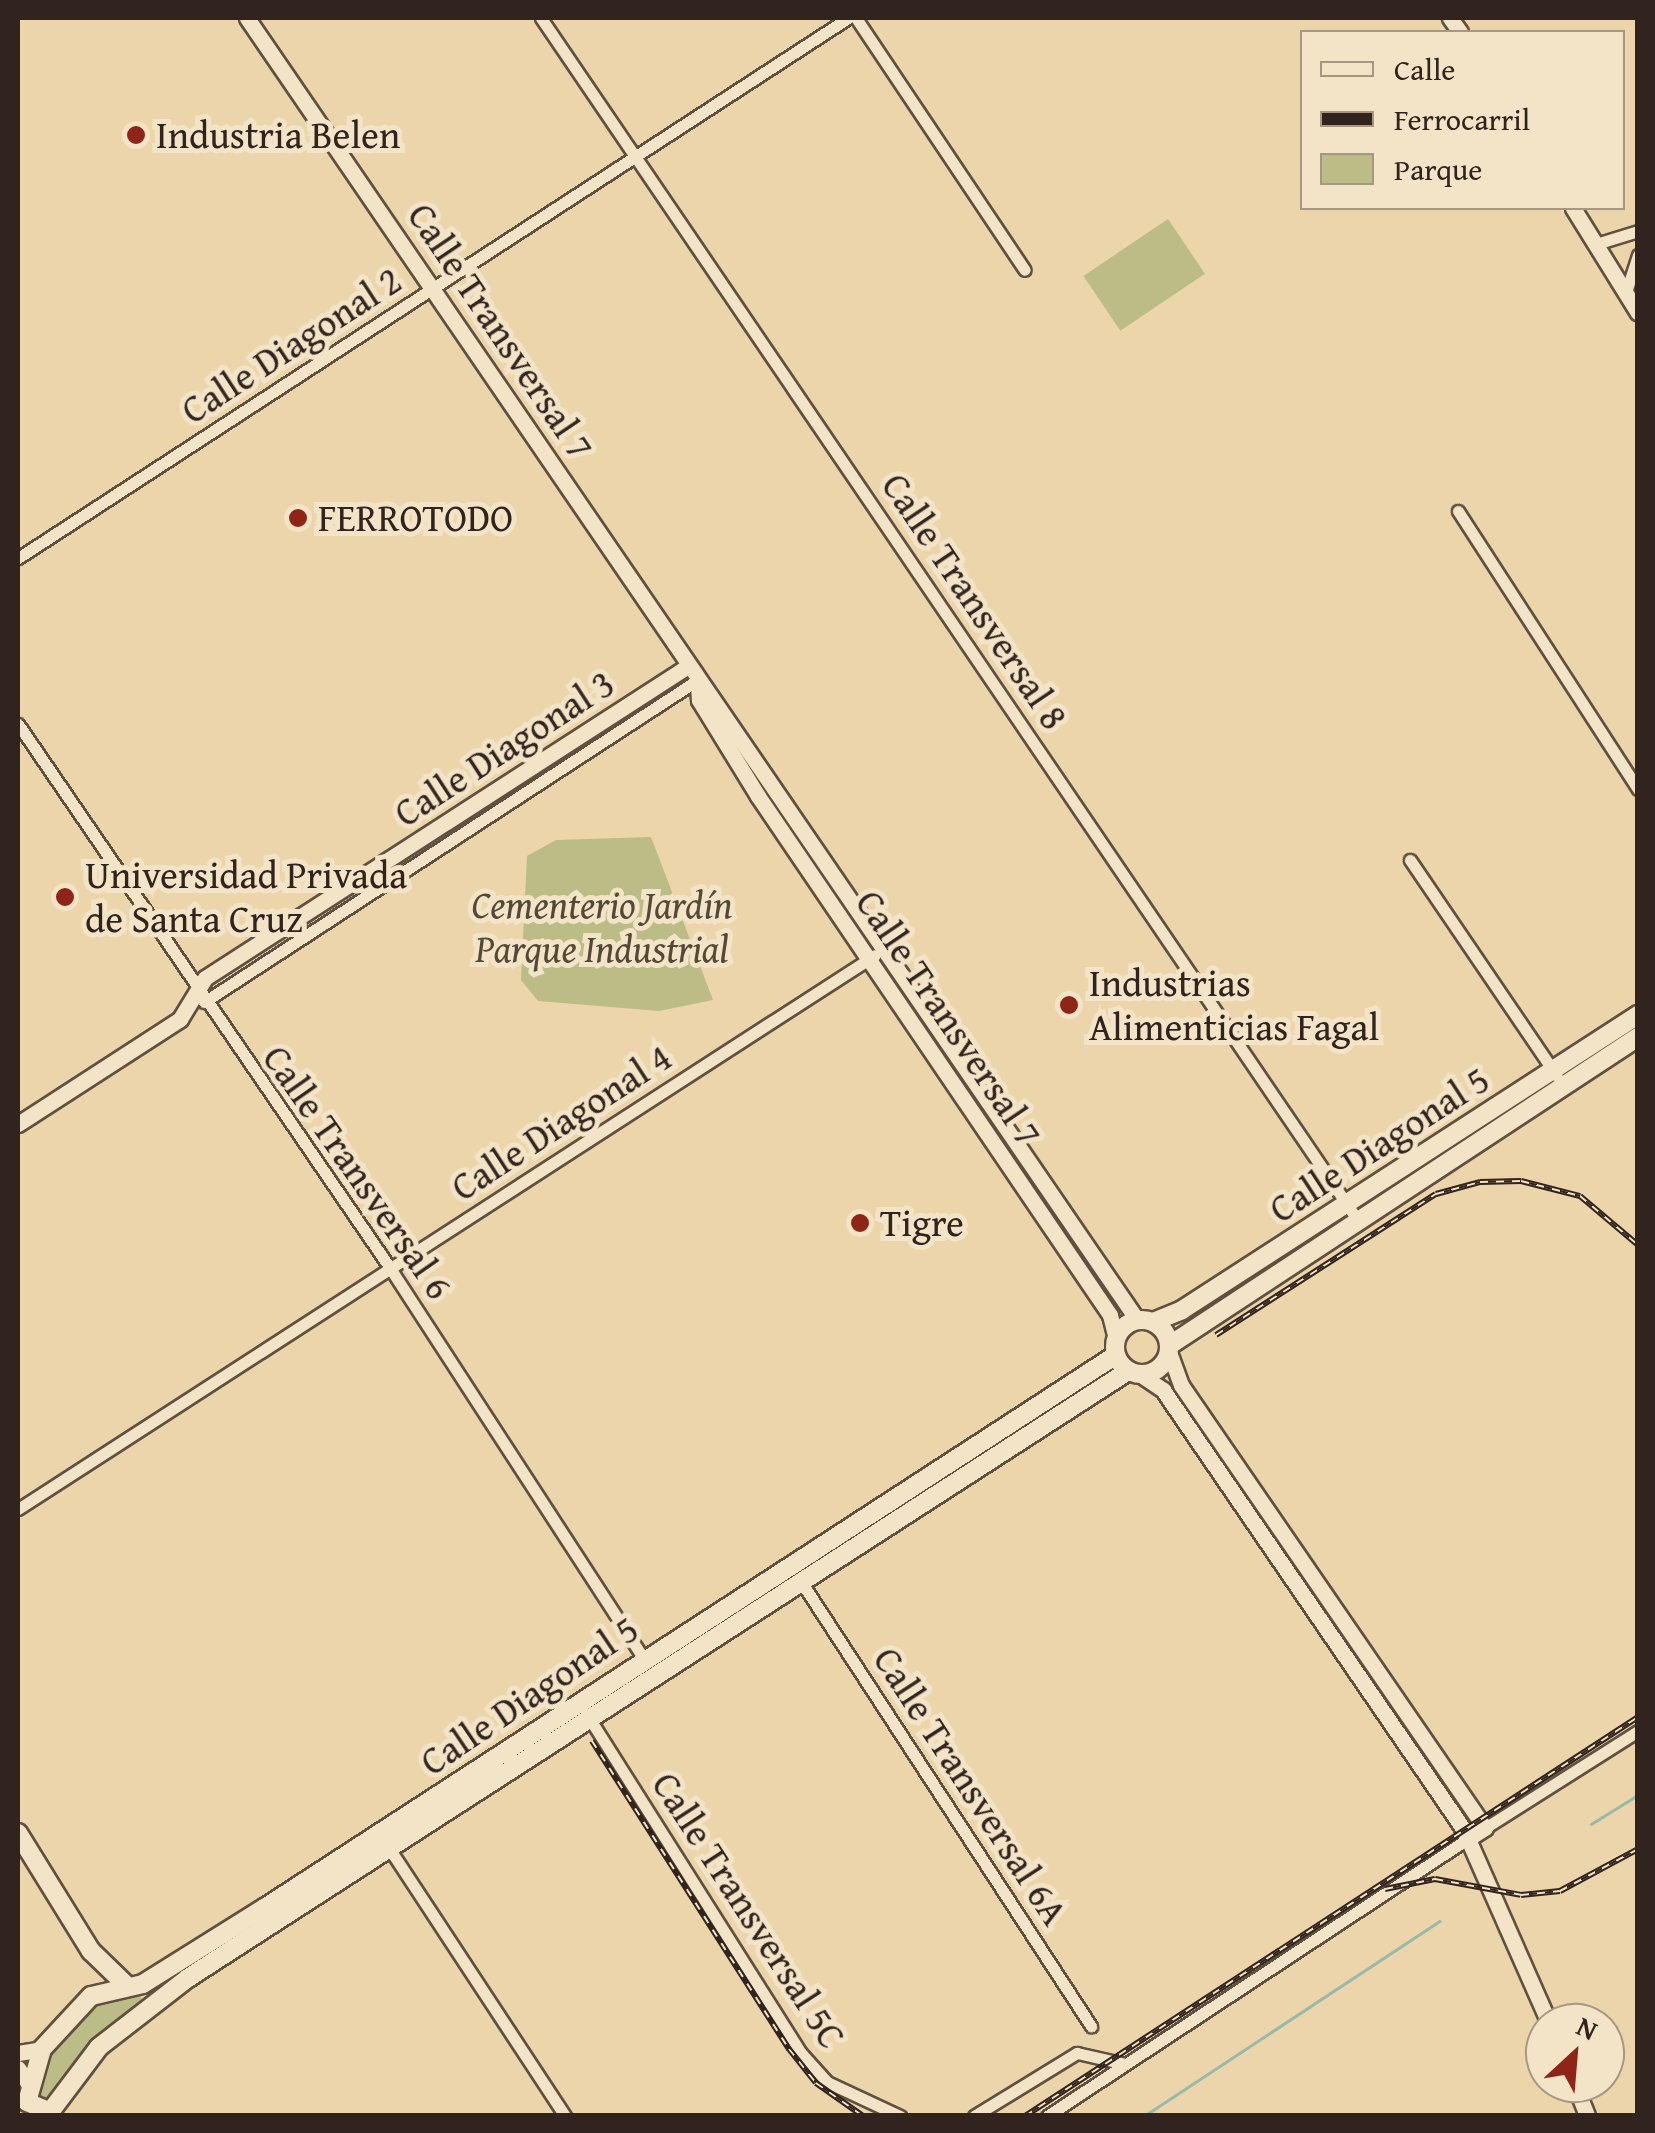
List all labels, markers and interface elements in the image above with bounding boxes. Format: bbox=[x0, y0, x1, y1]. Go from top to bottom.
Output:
legend bbox=[1300, 30, 1625, 210]
text: Calle bbox=[1394, 47, 1455, 91]
text: Ferrocarril bbox=[1394, 97, 1530, 141]
place label: Industria Belen bbox=[156, 112, 400, 158]
marker: Industria Belen bbox=[125, 124, 147, 146]
text: Parque bbox=[1394, 147, 1482, 191]
street label: Calle Transversal 7 bbox=[398, 194, 604, 468]
street label: Calle Diagonal 2 bbox=[173, 257, 409, 433]
street label: Calle Transversal 8 bbox=[872, 464, 1078, 738]
place label: FERROTODO bbox=[318, 495, 513, 541]
marker: FERROTODO bbox=[287, 507, 309, 529]
street label: Calle Diagonal 3 bbox=[386, 660, 622, 836]
place label: Universidad Privada de Santa Cruz bbox=[85, 852, 407, 942]
street label: Calle Transversal 7 bbox=[846, 881, 1052, 1155]
park label: Cementerio Jardín Parque Industrial bbox=[471, 882, 733, 972]
marker: Universidad Privada de Santa Cruz bbox=[54, 886, 76, 908]
place label: Industrias Alimenticias Fagal bbox=[1089, 960, 1379, 1050]
marker: Industrias Alimenticias Fagal bbox=[1058, 994, 1080, 1016]
street label: Calle Diagonal 4 bbox=[443, 1034, 679, 1210]
street label: Calle Transversal 6 bbox=[254, 1036, 462, 1308]
street label: Calle Diagonal 5 bbox=[1261, 1056, 1497, 1232]
place label: Tigre bbox=[880, 1200, 964, 1246]
marker: Tigre bbox=[849, 1212, 871, 1234]
street label: Calle Diagonal 5 bbox=[411, 1605, 647, 1785]
street label: Calle Transversal 6A bbox=[864, 1639, 1078, 1933]
street label: Calle Transversal 5C bbox=[643, 1764, 855, 2056]
north arrow bbox=[1525, 2003, 1625, 2103]
text: N bbox=[1570, 2005, 1605, 2050]

